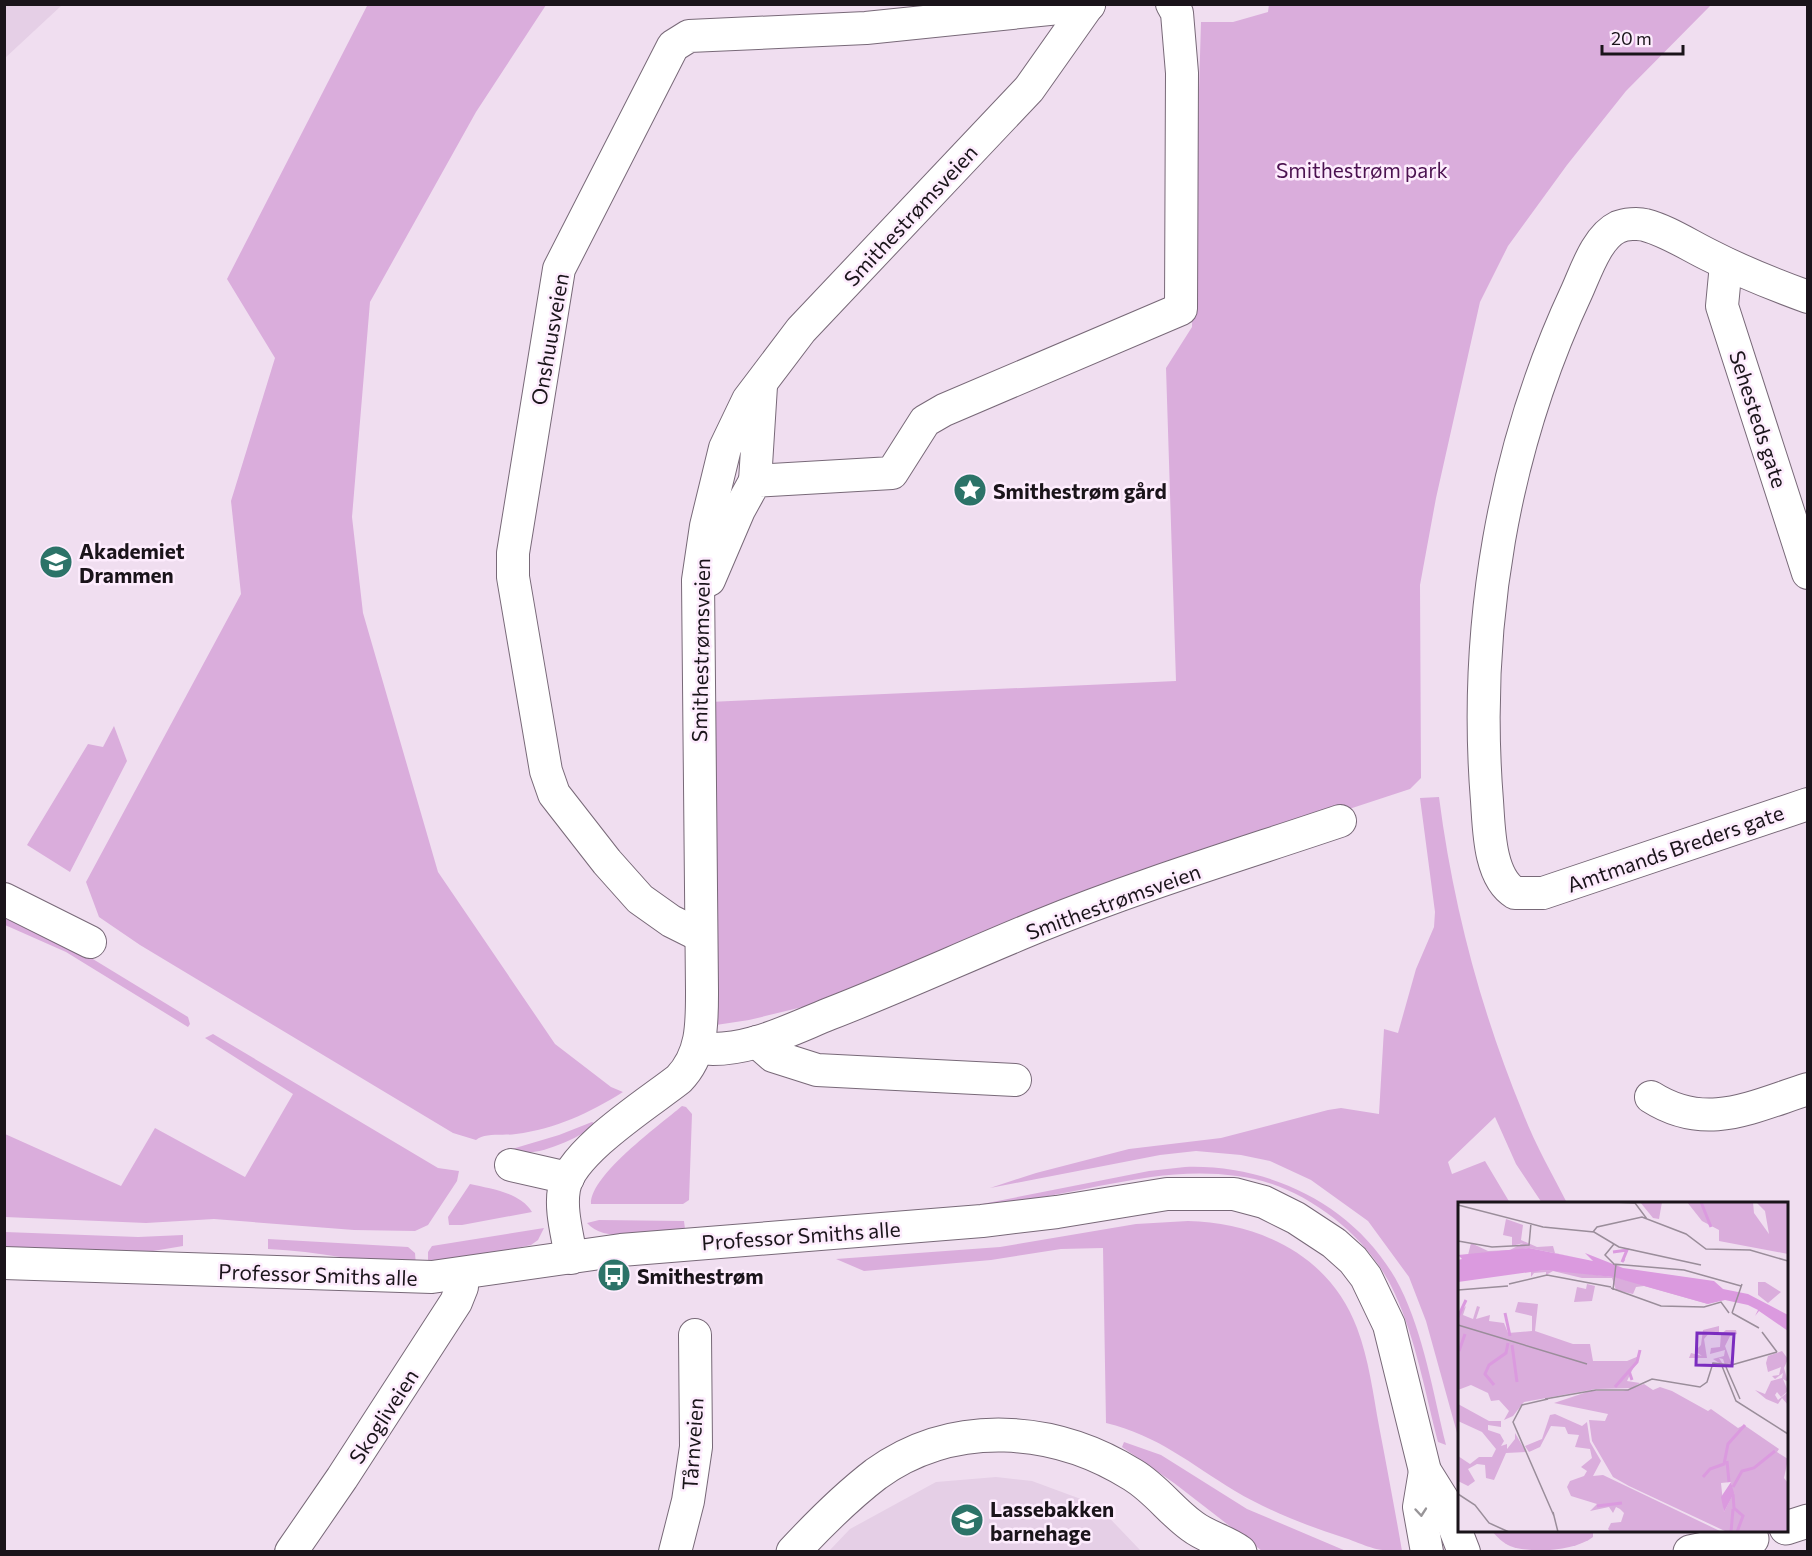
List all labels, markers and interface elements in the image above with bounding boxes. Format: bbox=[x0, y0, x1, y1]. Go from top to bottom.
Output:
scale bar bbox=[1602, 18, 1683, 56]
text: 20 m bbox=[1611, 27, 1652, 49]
street label: Smithestrømsveien bbox=[838, 139, 982, 291]
park label: Smithestrøm park bbox=[1276, 157, 1448, 182]
street label: Onshuusveien bbox=[525, 271, 573, 407]
street label: Sehesteds gate bbox=[1725, 347, 1793, 491]
place icon: Smithestrøm gård bbox=[952, 472, 988, 508]
place label: Smithestrøm gård bbox=[993, 478, 1167, 503]
place label: Akademiet Drammen bbox=[79, 538, 185, 587]
school or university icon: Akademiet Drammen bbox=[38, 544, 74, 580]
street label: Smithestrømsveien bbox=[686, 558, 714, 742]
street label: Amtmands Breders gate bbox=[1563, 799, 1787, 897]
street label: Smithestrømsveien bbox=[1022, 858, 1204, 944]
inset map bbox=[1458, 1202, 1788, 1532]
street label: Professor Smiths alle bbox=[701, 1216, 901, 1254]
bus stop icon: Smithestrøm bbox=[596, 1257, 632, 1293]
street label: Professor Smiths alle bbox=[218, 1258, 418, 1290]
place label: Smithestrøm bbox=[637, 1263, 764, 1288]
street label: Skogliveien bbox=[343, 1364, 423, 1468]
street label: Tårnveien bbox=[676, 1397, 708, 1491]
place label: Lassebakken barnehage bbox=[990, 1496, 1114, 1545]
school or university icon: Lassebakken barnehage bbox=[949, 1502, 985, 1538]
one-way arrow bbox=[1414, 1507, 1427, 1516]

